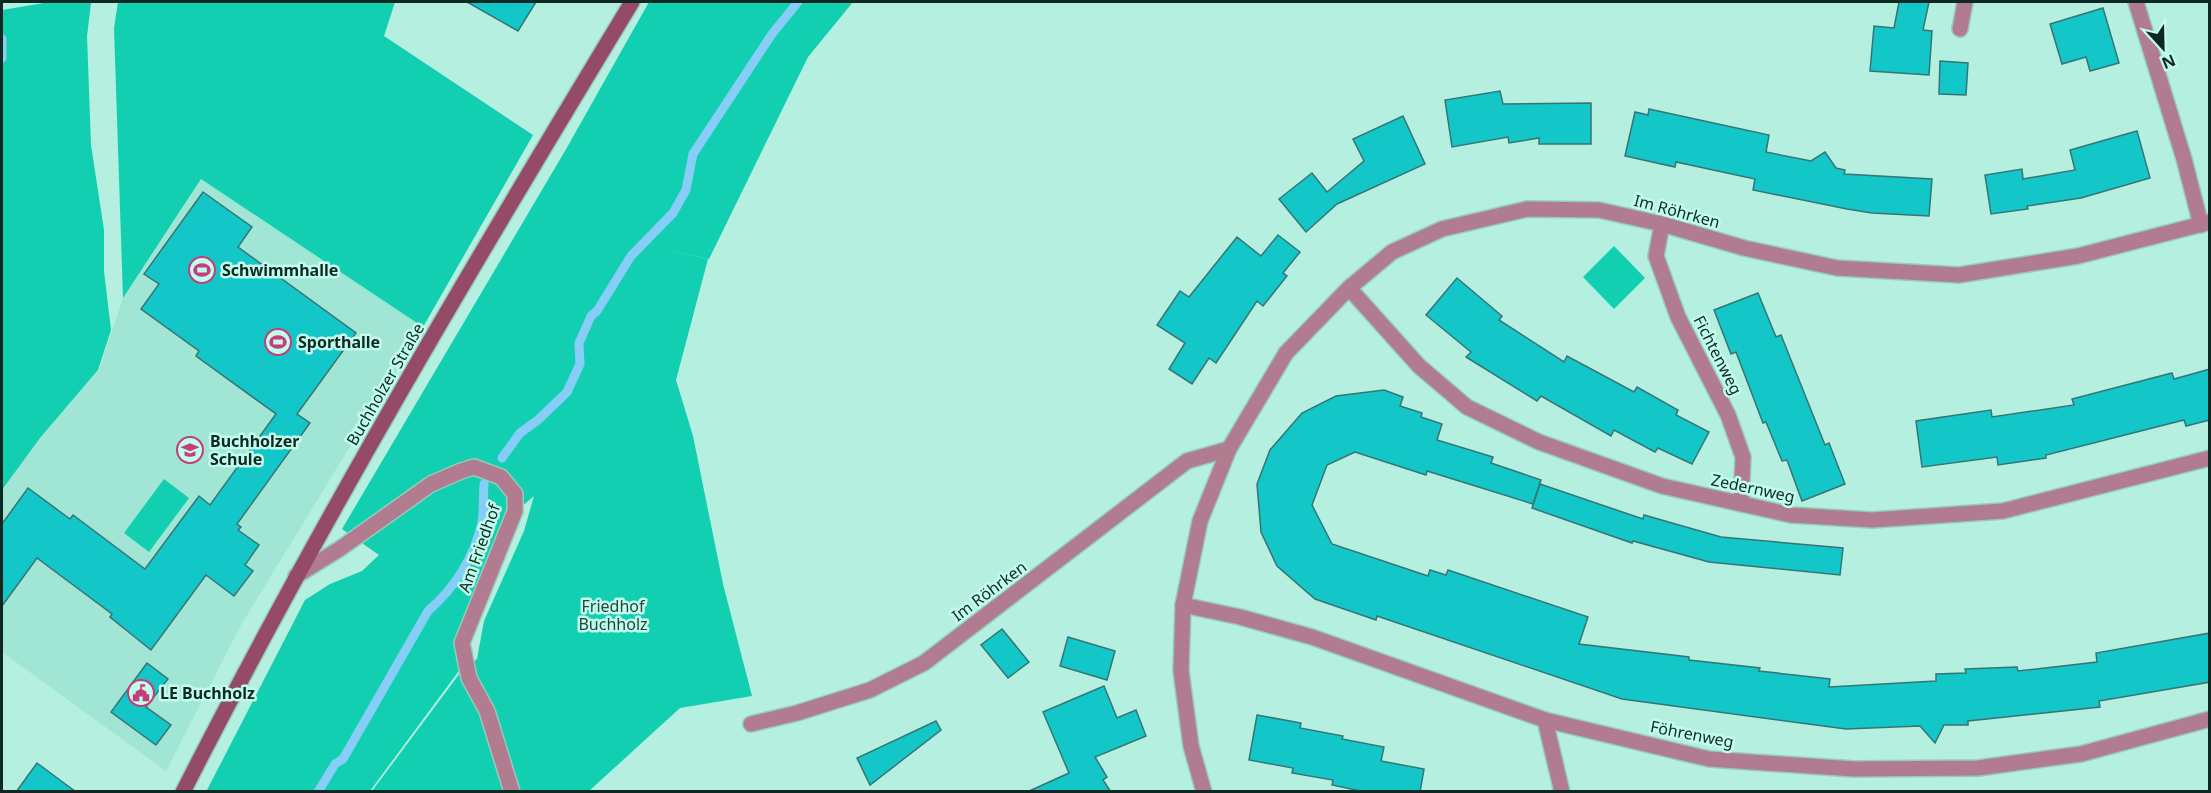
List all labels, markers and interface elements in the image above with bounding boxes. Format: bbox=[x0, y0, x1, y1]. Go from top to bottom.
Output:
north arrow bbox=[2133, 18, 2193, 78]
text: N bbox=[2158, 49, 2179, 75]
street label: Im Röhrken bbox=[1632, 189, 1722, 233]
sports icon: Schwimmhalle bbox=[187, 255, 217, 285]
place label: Schwimmhalle bbox=[222, 259, 338, 281]
street label: Fichtenweg bbox=[1689, 312, 1747, 398]
street label: Buchholzer Straße bbox=[341, 319, 429, 449]
sports icon: Sporthalle bbox=[263, 327, 293, 357]
place label: Sporthalle bbox=[298, 331, 380, 353]
place label: Buchholzer Schule bbox=[210, 430, 299, 470]
school or university icon: Buchholzer Schule bbox=[175, 435, 205, 465]
street label: Zedernweg bbox=[1709, 468, 1797, 508]
street label: Am Friedhof bbox=[453, 499, 506, 595]
street label: Im Röhrken bbox=[947, 556, 1031, 626]
park label: Friedhof Buchholz bbox=[578, 595, 648, 635]
public building icon: LE Buchholz bbox=[126, 678, 156, 708]
place label: LE Buchholz bbox=[160, 682, 255, 704]
street label: Föhrenweg bbox=[1648, 715, 1736, 753]

